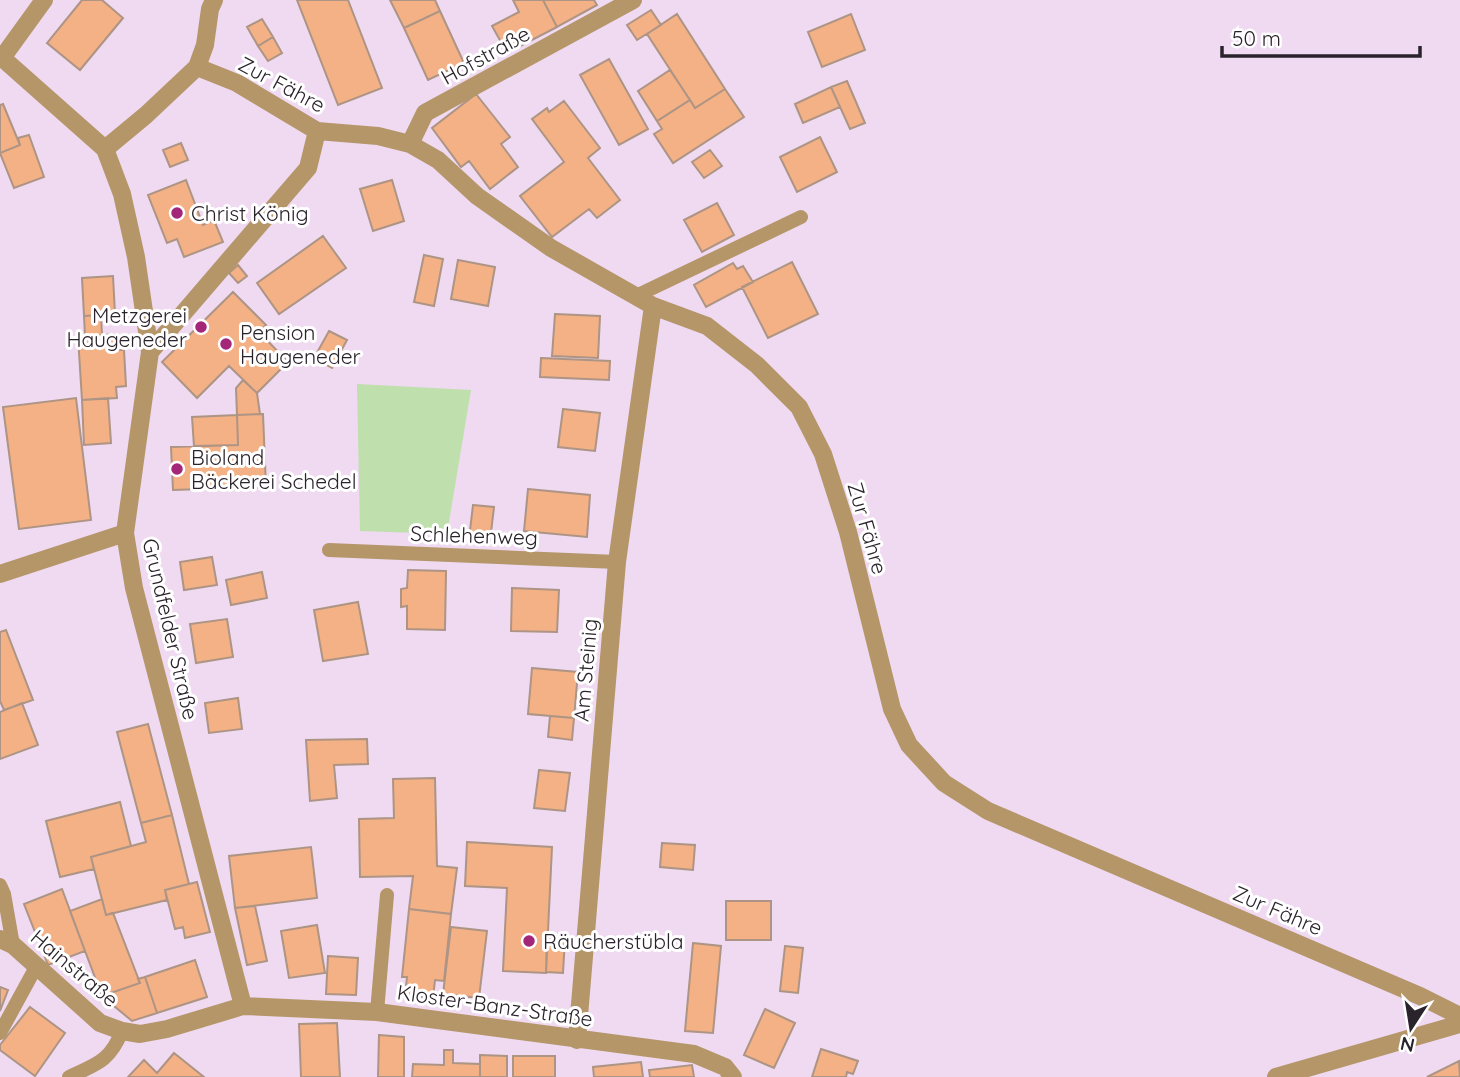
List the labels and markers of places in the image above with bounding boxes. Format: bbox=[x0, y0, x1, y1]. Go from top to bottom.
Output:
place label: Christ König bbox=[191, 200, 309, 226]
marker: Christ König bbox=[169, 205, 185, 221]
place label: Metzgerei Haugeneder bbox=[66, 302, 187, 352]
marker: Metzgerei Haugeneder bbox=[193, 319, 209, 335]
place label: Pension Haugeneder bbox=[240, 319, 361, 369]
marker: Pension Haugeneder bbox=[218, 336, 234, 352]
place label: Bioland Bäckerei Schedel bbox=[191, 444, 357, 494]
marker: Bioland Bäckerei Schedel bbox=[169, 461, 185, 477]
place label: Räucherstübla bbox=[543, 928, 684, 954]
marker: Räucherstübla bbox=[521, 933, 537, 949]

